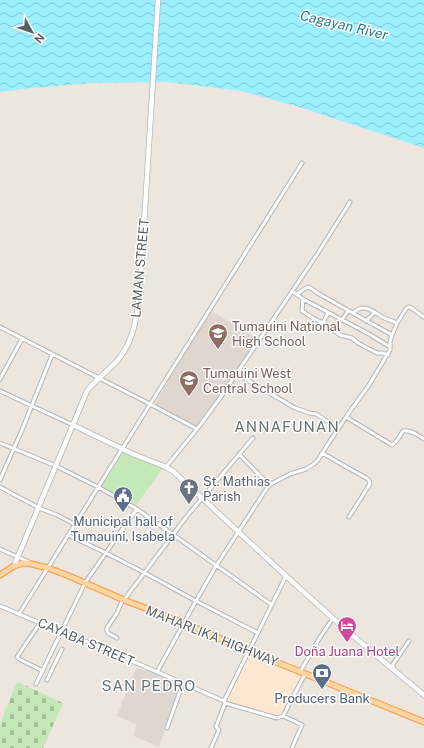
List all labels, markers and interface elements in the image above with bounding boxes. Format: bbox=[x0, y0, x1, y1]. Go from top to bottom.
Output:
water label: Cagayan River bbox=[299, 7, 390, 43]
north arrow bbox=[12, 12, 52, 52]
text: N bbox=[32, 31, 47, 46]
street label: LAMAN STREET bbox=[128, 217, 152, 318]
place label: Tumauini National High School bbox=[232, 319, 341, 349]
school or university icon: Tumauini National High School bbox=[207, 322, 229, 350]
place label: Tumauini West Central School bbox=[203, 366, 293, 396]
school or university icon: Tumauini West Central School bbox=[178, 369, 200, 397]
district label: ANNAFUNAN bbox=[234, 418, 340, 435]
place label: St. Mathias Parish bbox=[203, 474, 270, 504]
church icon: St. Mathias Parish bbox=[178, 477, 200, 505]
public building icon: Municipal hall of Tumauini, Isabela bbox=[112, 485, 134, 513]
place label: Municipal hall of Tumauini, Isabela bbox=[71, 514, 175, 544]
street label: MAHARLIKA HIGHWAY bbox=[144, 603, 281, 670]
street label: CAYABA STREET bbox=[35, 615, 137, 669]
hotel icon: Doña Juana Hotel bbox=[336, 615, 358, 643]
place label: Doña Juana Hotel bbox=[295, 644, 400, 659]
bank icon: Producers Bank bbox=[311, 662, 333, 690]
district label: SAN PEDRO bbox=[102, 677, 196, 694]
place label: Producers Bank bbox=[274, 691, 370, 706]

